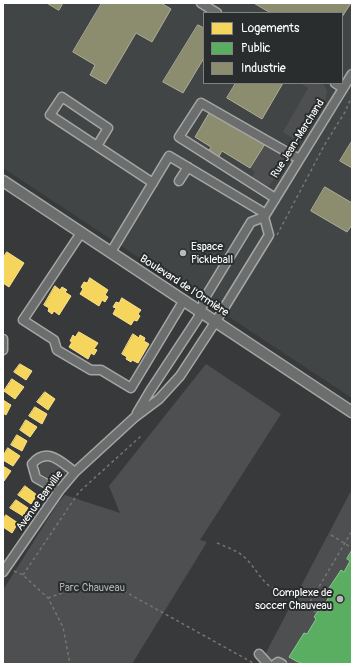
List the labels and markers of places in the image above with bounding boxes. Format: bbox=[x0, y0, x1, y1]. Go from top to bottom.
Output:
place label: Espace Pickleball bbox=[191, 240, 233, 266]
marker: Espace Pickleball bbox=[178, 248, 188, 258]
place label: Complexe de soccer Chauveau bbox=[255, 586, 332, 612]
marker: Complexe de soccer Chauveau bbox=[335, 594, 345, 604]

